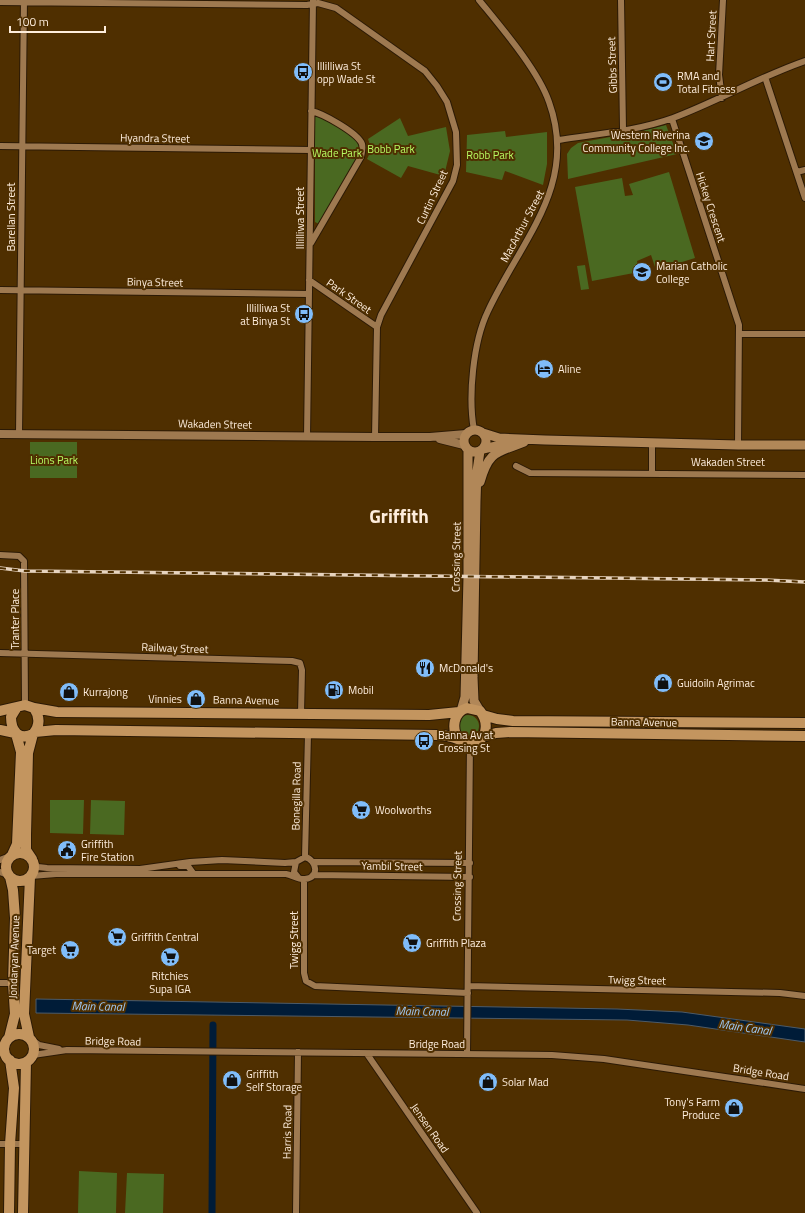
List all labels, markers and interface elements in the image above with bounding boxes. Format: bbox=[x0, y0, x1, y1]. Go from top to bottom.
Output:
scale bar bbox=[10, 8, 105, 34]
street label: Hart Street bbox=[702, 10, 720, 62]
text: 100 m bbox=[16, 12, 49, 31]
street label: Gibbs Street bbox=[603, 36, 621, 94]
place label: Illilliwa St opp Wade St bbox=[317, 58, 376, 87]
bus stop icon: Illilliwa St opp Wade St bbox=[292, 61, 314, 83]
place label: RMA and Total Fitness bbox=[677, 68, 736, 97]
sports icon: RMA and Total Fitness bbox=[652, 71, 674, 93]
place label: Western Riverina Community College Inc. bbox=[582, 127, 690, 156]
street label: Hyandra Street bbox=[120, 129, 190, 147]
school or university icon: Western Riverina Community College Inc. bbox=[693, 130, 715, 152]
park label: Bobb Park bbox=[367, 141, 416, 157]
park label: Wade Park bbox=[312, 145, 363, 161]
park label: Robb Park bbox=[466, 147, 514, 163]
street label: Curtin Street bbox=[412, 167, 452, 227]
street label: Hickey Crescent bbox=[692, 170, 730, 244]
street label: Barellan Street bbox=[3, 182, 19, 251]
street label: Illilliwa Street bbox=[292, 187, 308, 249]
street label: MacArthur Street bbox=[496, 187, 548, 265]
place label: Marian Catholic College bbox=[656, 258, 728, 287]
school or university icon: Marian Catholic College bbox=[631, 261, 653, 283]
street label: Binya Street bbox=[127, 274, 184, 290]
street label: Park Street bbox=[323, 275, 375, 317]
place label: Illilliwa St at Binya St bbox=[240, 300, 290, 329]
bus stop icon: Illilliwa St at Binya St bbox=[293, 303, 315, 325]
hotel icon: Aline bbox=[533, 358, 555, 380]
place label: Aline bbox=[558, 361, 581, 377]
street label: Wakaden Street bbox=[178, 415, 252, 433]
park label: Lions Park bbox=[30, 452, 79, 468]
street label: Wakaden Street bbox=[691, 454, 765, 470]
district label: Griffith bbox=[369, 501, 429, 530]
street label: Crossing Street bbox=[447, 522, 465, 592]
street label: Tranter Place bbox=[7, 588, 23, 649]
street label: Railway Street bbox=[141, 639, 209, 657]
restaurant icon: McDonald's bbox=[414, 657, 436, 679]
place label: McDonald's bbox=[439, 660, 493, 676]
shop icon: Guidoiln Agrimac bbox=[652, 672, 674, 694]
place label: Guidoiln Agrimac bbox=[677, 675, 755, 691]
fuel station icon: Mobil bbox=[323, 679, 345, 701]
shop icon: Kurrajong bbox=[58, 681, 80, 703]
place label: Mobil bbox=[348, 682, 374, 698]
place label: Kurrajong bbox=[83, 684, 128, 700]
shop icon: Vinnies bbox=[185, 688, 207, 710]
place label: Vinnies bbox=[148, 691, 182, 707]
street label: Banna Avenue bbox=[213, 691, 280, 709]
street label: Banna Avenue bbox=[611, 713, 678, 731]
place label: Banna Av at Crossing St bbox=[438, 727, 494, 756]
bus stop icon: Banna Av at Crossing St bbox=[413, 730, 435, 752]
street label: Bonegilla Road bbox=[287, 761, 305, 831]
supermarket icon: Woolworths bbox=[350, 799, 372, 821]
place label: Woolworths bbox=[375, 802, 432, 818]
place label: Griffith Fire Station bbox=[81, 836, 134, 865]
public building icon: Griffith Fire Station bbox=[56, 839, 78, 861]
street label: Crossing Street bbox=[448, 851, 466, 921]
street label: Yambil Street bbox=[361, 857, 423, 875]
street label: Twigg Street bbox=[286, 911, 302, 969]
street label: Jondaryan Avenue bbox=[5, 915, 23, 999]
supermarket icon: Griffith Central bbox=[106, 926, 128, 948]
place label: Griffith Central bbox=[131, 929, 199, 945]
supermarket icon: Griffith Plaza bbox=[401, 932, 423, 954]
place label: Griffith Plaza bbox=[426, 935, 486, 951]
supermarket icon: Target bbox=[59, 939, 81, 961]
place label: Target bbox=[27, 942, 56, 958]
supermarket icon: Ritchies Supa IGA bbox=[159, 946, 181, 968]
place label: Ritchies Supa IGA bbox=[149, 968, 191, 997]
street label: Twigg Street bbox=[608, 971, 666, 989]
water label: Main Canal bbox=[71, 996, 126, 1016]
water label: Main Canal bbox=[395, 1001, 450, 1021]
water label: Main Canal bbox=[717, 1014, 774, 1040]
street label: Bridge Road bbox=[85, 1033, 141, 1049]
street label: Bridge Road bbox=[409, 1036, 465, 1052]
street label: Bridge Road bbox=[732, 1060, 790, 1084]
place label: Griffith Self Storage bbox=[246, 1066, 303, 1095]
shop icon: Griffith Self Storage bbox=[221, 1069, 243, 1091]
shop icon: Solar Mad bbox=[477, 1071, 499, 1093]
place label: Solar Mad bbox=[502, 1074, 549, 1090]
place label: Tony's Farm Produce bbox=[665, 1094, 720, 1123]
shop icon: Tony's Farm Produce bbox=[723, 1097, 745, 1119]
street label: Jensen Road bbox=[407, 1100, 453, 1156]
street label: Harris Road bbox=[279, 1105, 295, 1159]

